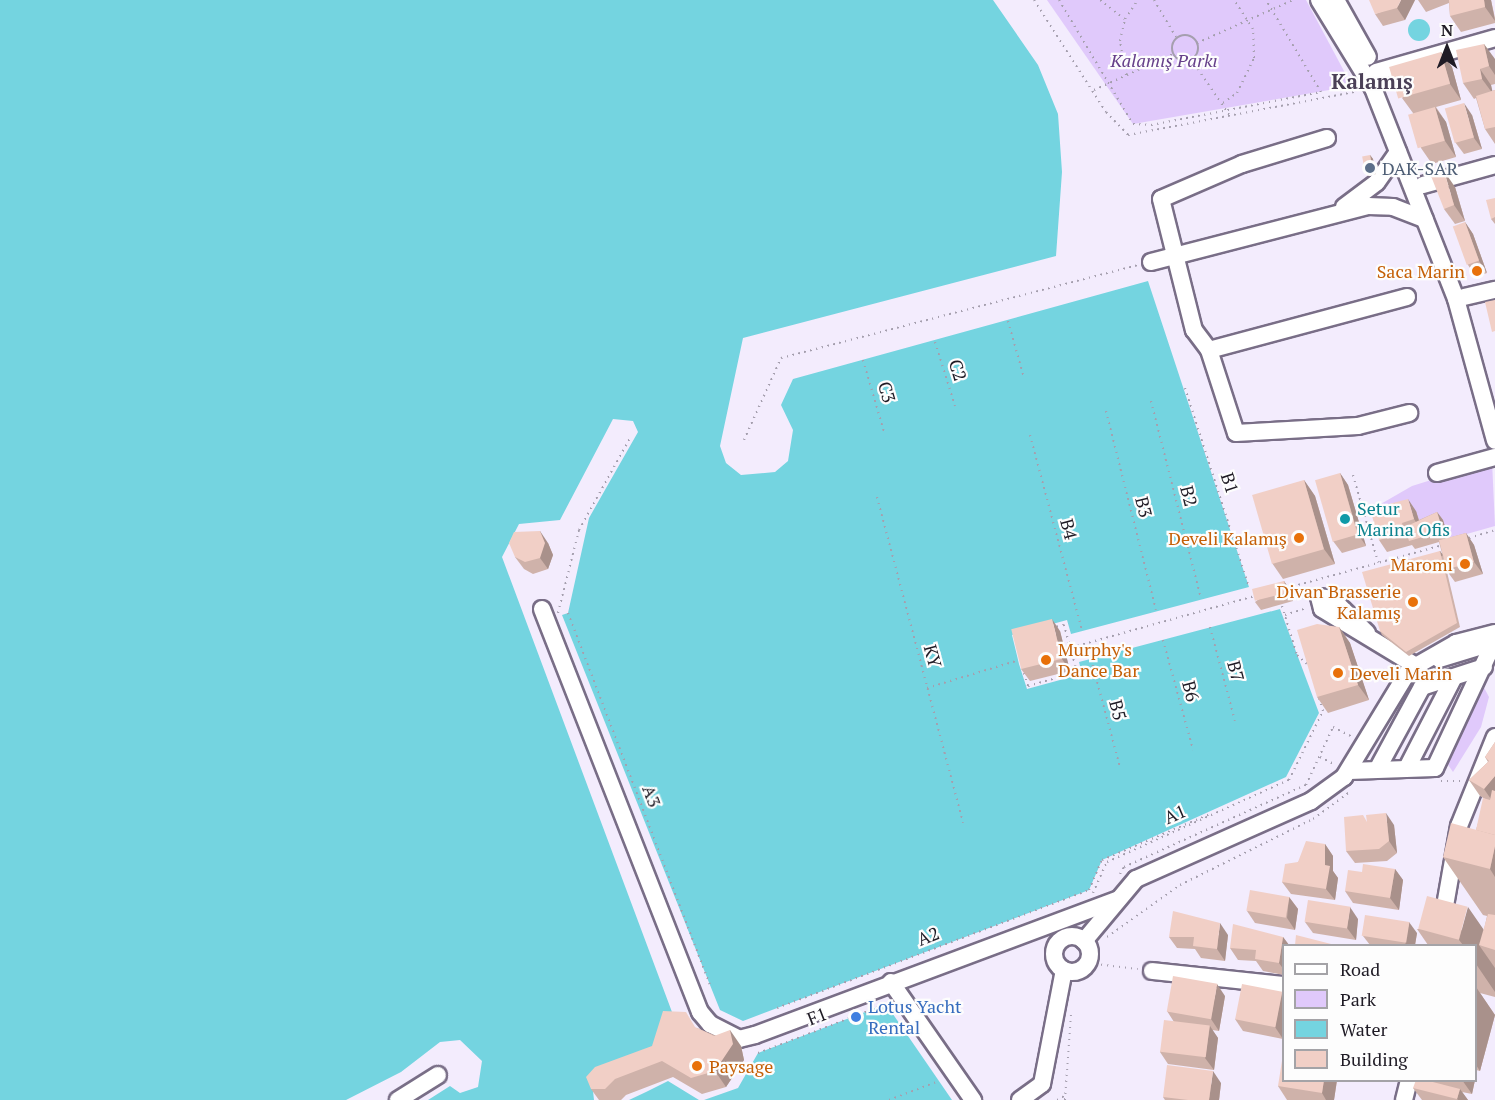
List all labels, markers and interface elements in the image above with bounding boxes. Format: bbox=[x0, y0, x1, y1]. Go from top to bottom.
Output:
north arrow bbox=[1417, 18, 1477, 78]
text: N bbox=[1441, 19, 1453, 41]
park label: Kalamış Parkı bbox=[1110, 49, 1218, 71]
district label: Kalamış bbox=[1331, 68, 1413, 94]
place label: DAK-SAR bbox=[1382, 157, 1458, 179]
marker: DAK-SAR bbox=[1363, 161, 1377, 175]
place label: Saca Marin bbox=[1377, 260, 1465, 282]
marker: Saca Marin bbox=[1470, 264, 1484, 278]
street label: C2 bbox=[945, 357, 971, 383]
street label: C3 bbox=[874, 379, 900, 405]
street label: B1 bbox=[1217, 470, 1243, 496]
street label: B2 bbox=[1176, 483, 1202, 509]
street label: B3 bbox=[1131, 494, 1157, 520]
place label: Setur Marina Ofis bbox=[1357, 498, 1450, 540]
marker: Setur Marina Ofis bbox=[1338, 512, 1352, 526]
street label: B4 bbox=[1056, 516, 1082, 542]
place label: Develi Kalamış bbox=[1168, 527, 1287, 549]
marker: Develi Kalamış bbox=[1292, 531, 1306, 545]
place label: Maromi bbox=[1390, 553, 1453, 575]
marker: Maromi bbox=[1458, 557, 1472, 571]
place label: Divan Brasserie Kalamış bbox=[1276, 581, 1401, 624]
marker: Divan Brasserie Kalamış bbox=[1406, 595, 1420, 609]
place label: Murphy's Dance Bar bbox=[1058, 639, 1139, 682]
street label: KY bbox=[920, 642, 946, 670]
marker: Murphy's Dance Bar bbox=[1039, 653, 1053, 667]
street label: B7 bbox=[1223, 658, 1249, 684]
place label: Develi Marin bbox=[1350, 662, 1452, 684]
marker: Develi Marin bbox=[1331, 666, 1345, 680]
street label: B6 bbox=[1178, 678, 1204, 704]
street label: B5 bbox=[1105, 697, 1131, 723]
street label: A3 bbox=[638, 782, 666, 810]
street label: A1 bbox=[1161, 800, 1189, 828]
street label: A2 bbox=[914, 922, 942, 950]
legend bbox=[1282, 944, 1477, 1082]
text: Road bbox=[1340, 957, 1380, 981]
text: Park bbox=[1340, 987, 1376, 1011]
place label: Lotus Yacht Rental bbox=[868, 996, 962, 1038]
street label: F1 bbox=[804, 1002, 830, 1030]
marker: Lotus Yacht Rental bbox=[849, 1010, 863, 1024]
text: Water bbox=[1340, 1017, 1387, 1041]
text: Building bbox=[1340, 1047, 1408, 1071]
place label: Paysage bbox=[709, 1055, 773, 1077]
marker: Paysage bbox=[690, 1059, 704, 1073]

